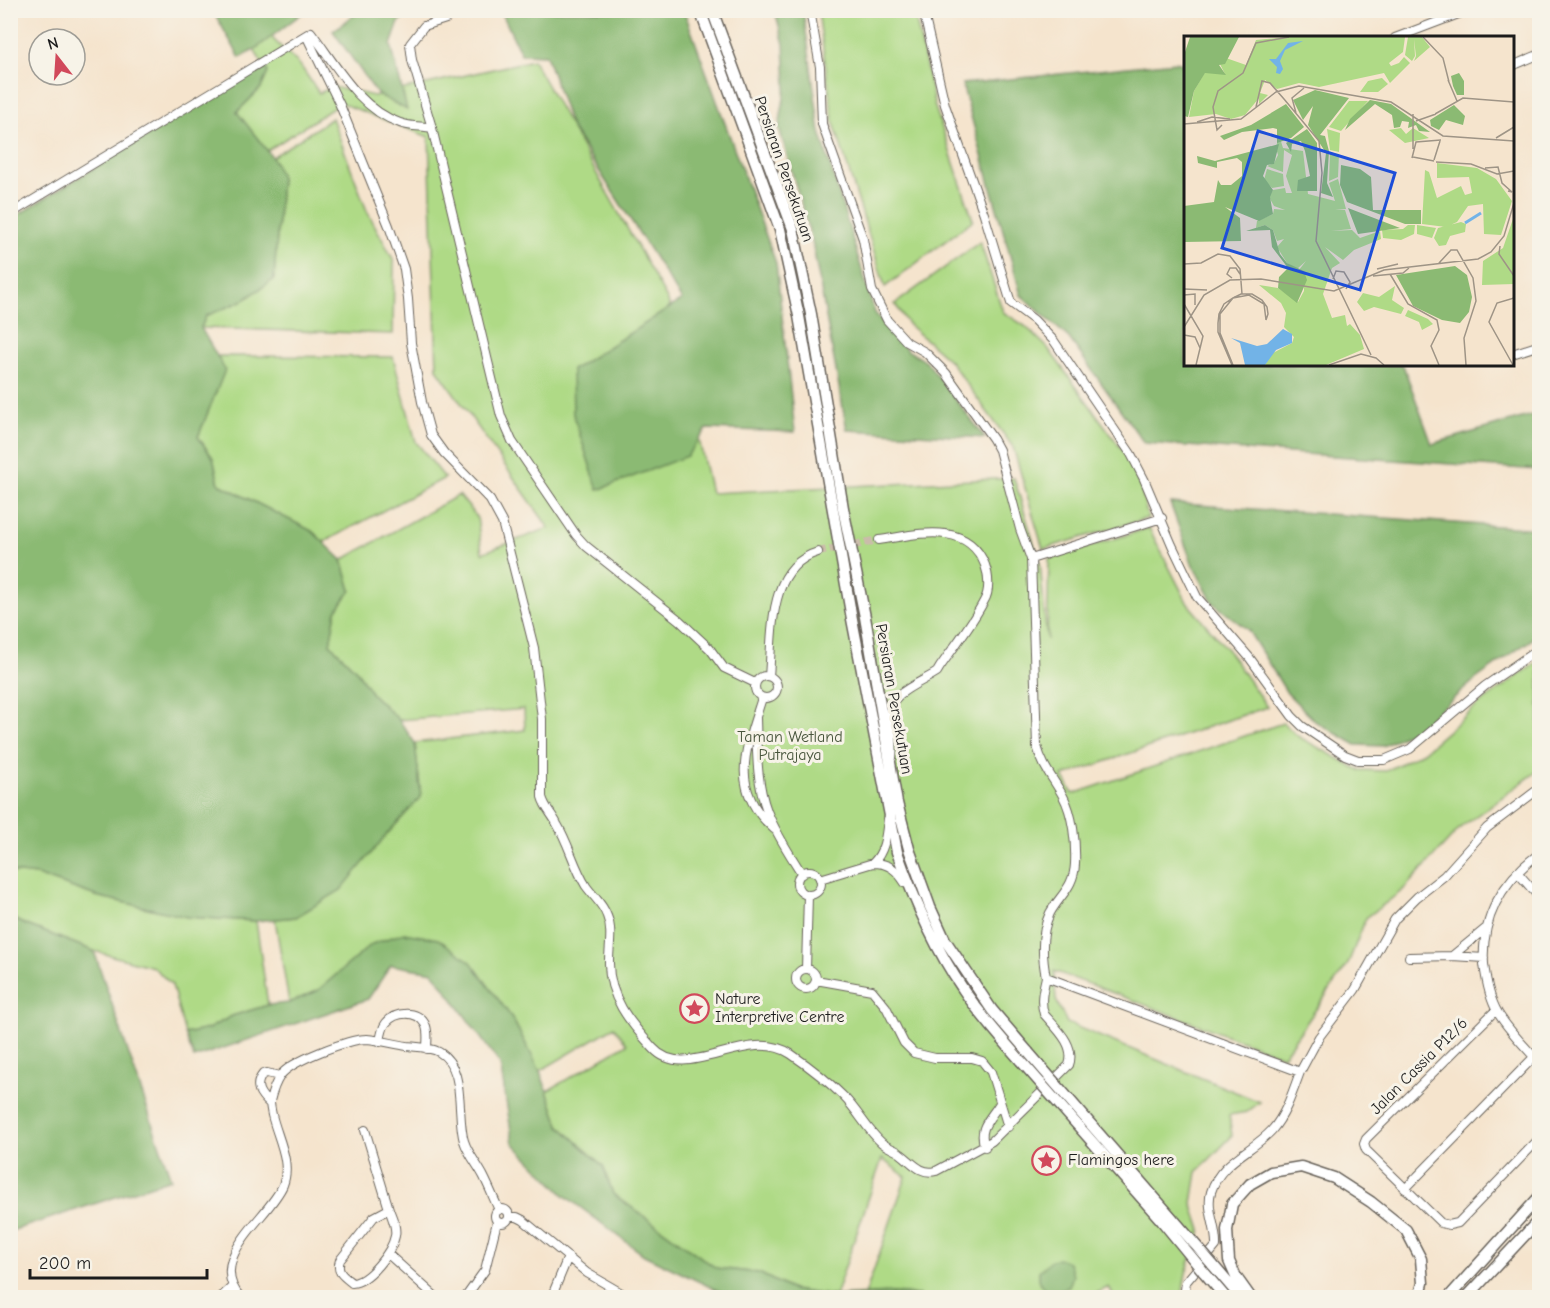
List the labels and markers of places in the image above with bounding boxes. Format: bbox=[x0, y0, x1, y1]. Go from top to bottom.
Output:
place label: Nature Interpretive Centre bbox=[715, 990, 844, 1026]
place icon: Nature Interpretive Centre bbox=[678, 992, 710, 1024]
place icon: Flamingos here bbox=[1031, 1144, 1063, 1176]
place label: Flamingos here bbox=[1068, 1151, 1174, 1169]

